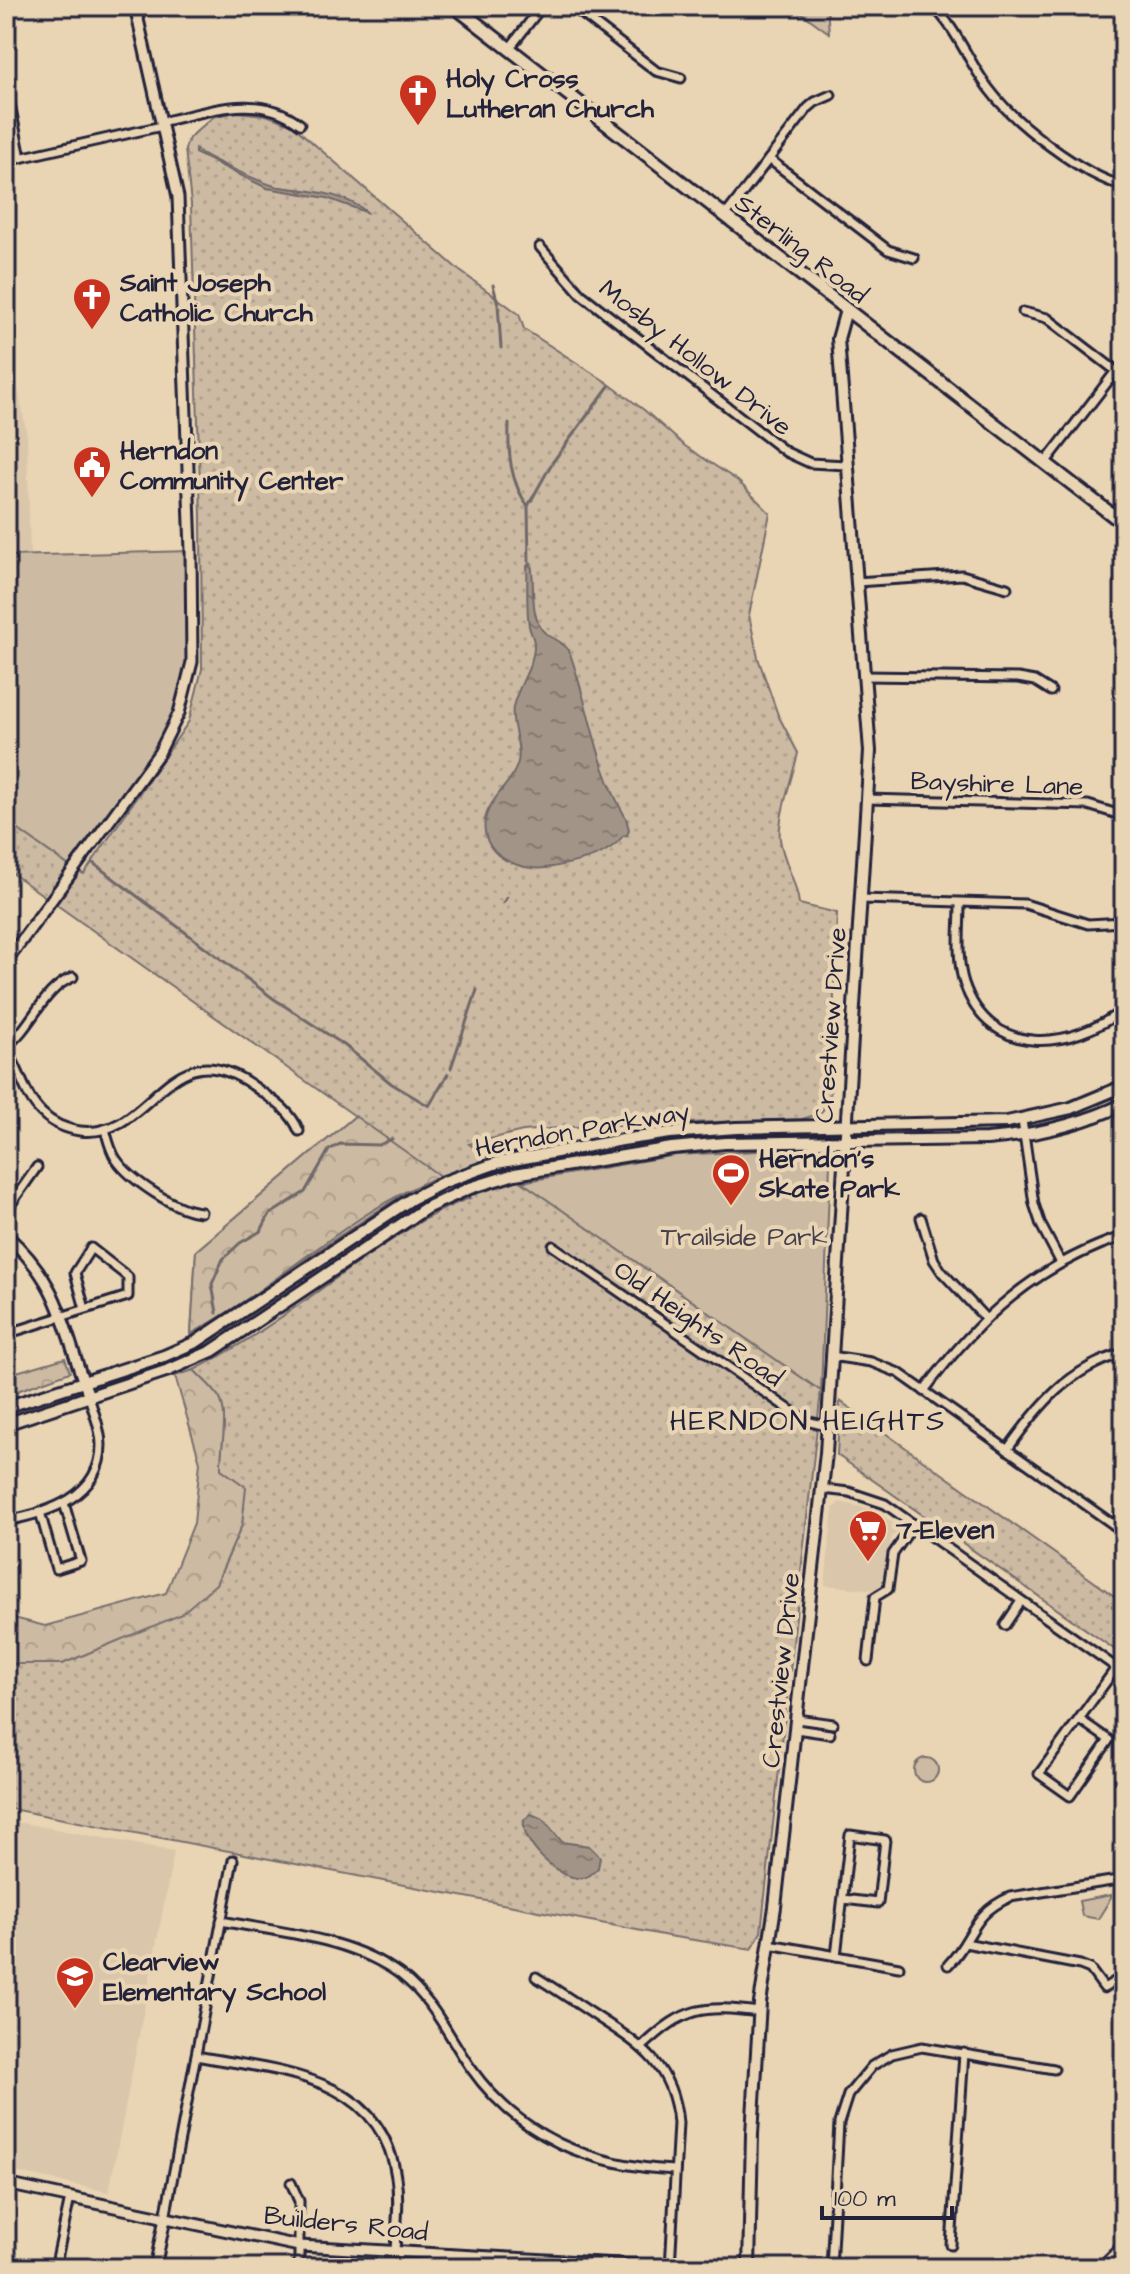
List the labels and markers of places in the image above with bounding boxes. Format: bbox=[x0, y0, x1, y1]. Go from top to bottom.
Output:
place label: Holy Cross Lutheran Church bbox=[446, 61, 655, 127]
church icon: Holy Cross Lutheran Church bbox=[397, 72, 439, 127]
place label: Saint Joseph Catholic Church bbox=[119, 265, 314, 331]
church icon: Saint Joseph Catholic Church bbox=[71, 276, 113, 331]
place label: Herndon Community Center bbox=[120, 433, 344, 502]
public building icon: Herndon Community Center bbox=[71, 444, 113, 499]
place label: Herndon's Skate Park bbox=[758, 1141, 901, 1207]
sports icon: Herndon's Skate Park bbox=[710, 1152, 752, 1207]
supermarket icon: 7-Eleven bbox=[847, 1508, 889, 1563]
place label: 7-Eleven bbox=[895, 1512, 994, 1548]
place label: Clearview Elementary School bbox=[103, 1944, 326, 2013]
school or university icon: Clearview Elementary School bbox=[54, 1955, 96, 2010]

